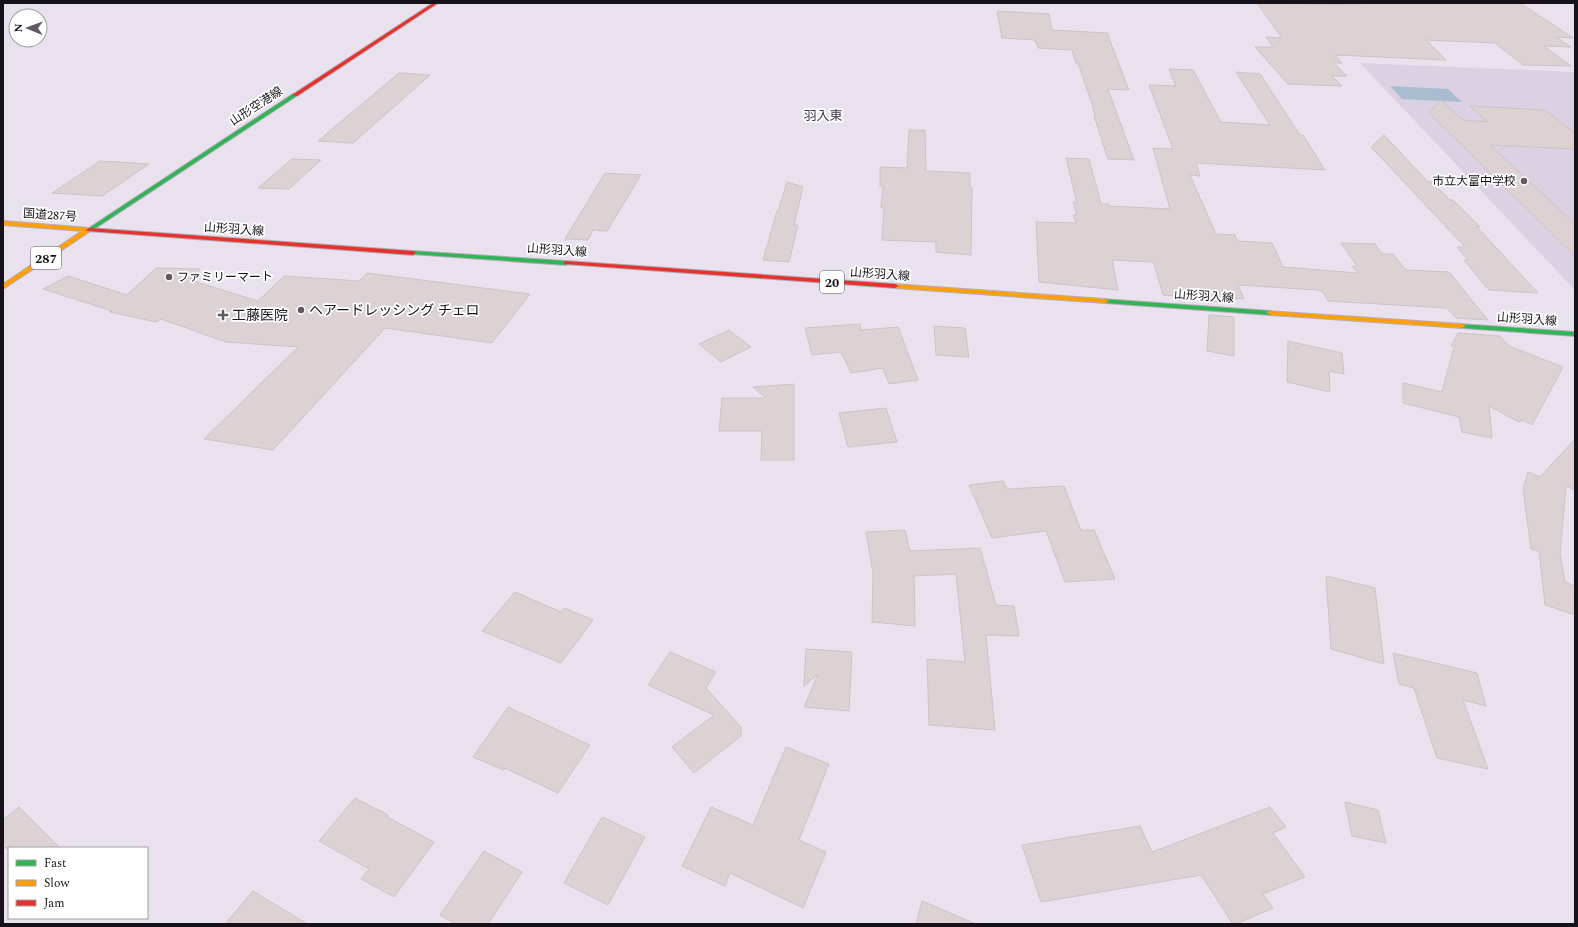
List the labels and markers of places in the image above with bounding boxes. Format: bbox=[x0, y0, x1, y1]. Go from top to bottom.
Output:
place label: 市立大富中学校 bbox=[1432, 172, 1516, 191]
marker: 市立大富中学校 bbox=[1519, 176, 1529, 186]
place label: ファミリーマート bbox=[177, 268, 273, 287]
marker: ファミリーマート bbox=[164, 272, 174, 282]
place label: ヘアードレッシング チェロ bbox=[309, 300, 480, 321]
place label: 工藤医院 bbox=[232, 305, 288, 326]
marker: ヘアードレッシング チェロ bbox=[296, 305, 306, 315]
marker: 工藤医院 bbox=[217, 309, 229, 321]

